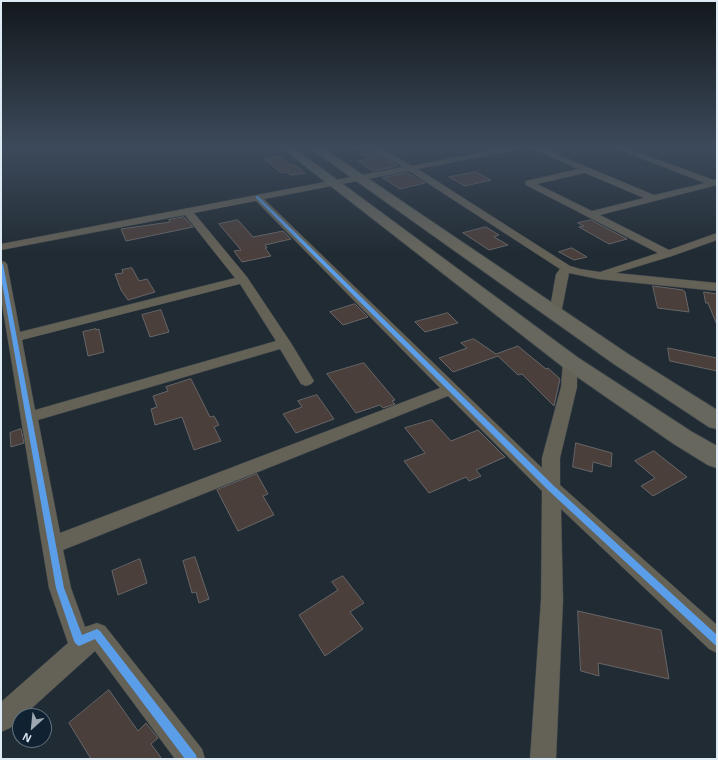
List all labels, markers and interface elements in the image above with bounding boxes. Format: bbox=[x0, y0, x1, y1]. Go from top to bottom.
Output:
north arrow bbox=[12, 708, 52, 748]
text: N bbox=[21, 731, 33, 745]

